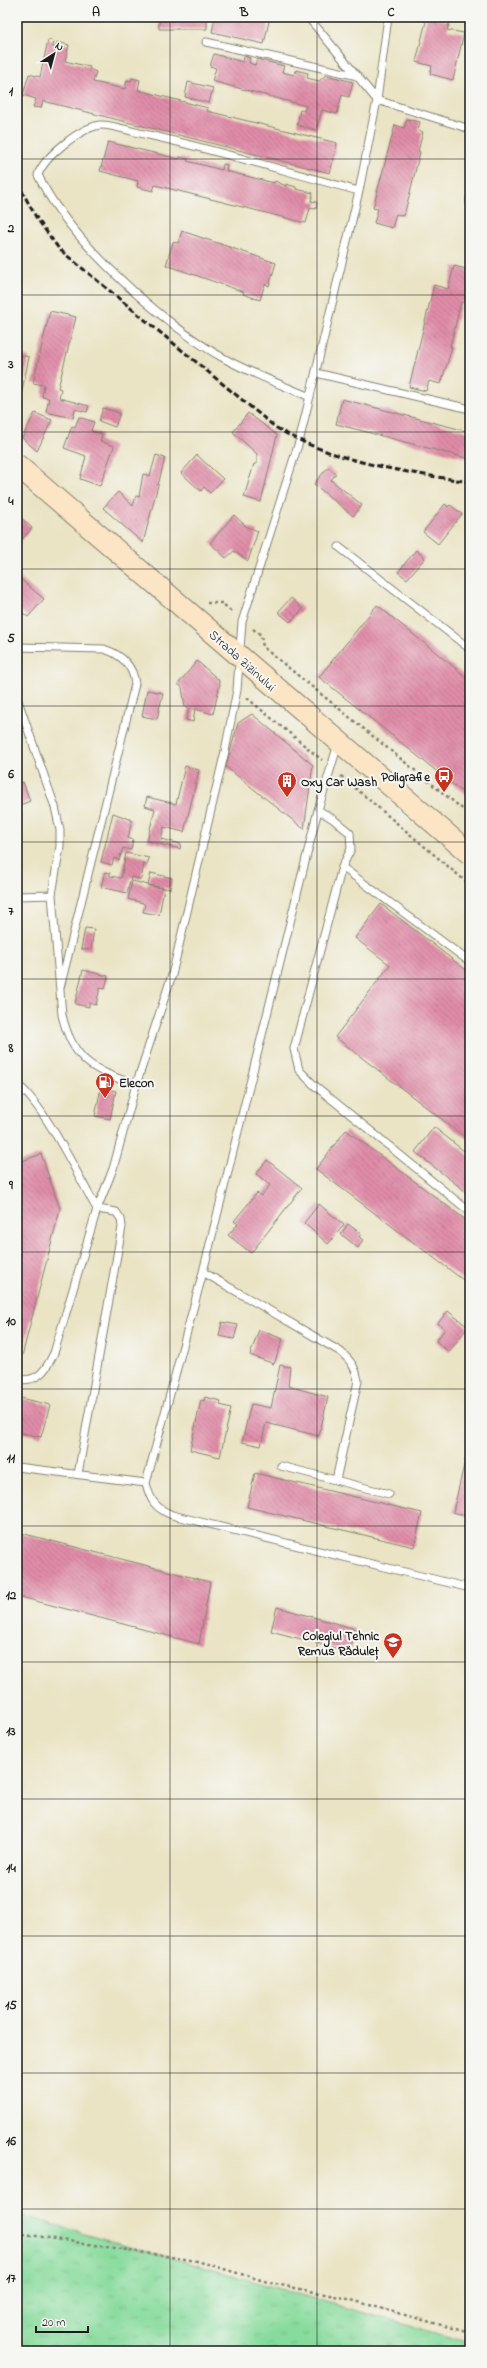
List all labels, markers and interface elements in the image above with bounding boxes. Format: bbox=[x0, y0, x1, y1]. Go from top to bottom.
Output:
text: A bbox=[92, 3, 100, 22]
text: B bbox=[239, 3, 249, 22]
text: C bbox=[387, 3, 395, 22]
north arrow bbox=[34, 34, 74, 74]
text: N bbox=[52, 38, 67, 55]
text: 1 bbox=[9, 82, 14, 101]
text: 2 bbox=[7, 219, 15, 238]
text: 3 bbox=[7, 355, 14, 374]
text: 4 bbox=[7, 492, 14, 511]
street label: Strada Zizinului bbox=[204, 626, 280, 696]
text: 5 bbox=[7, 629, 15, 648]
text: 6 bbox=[7, 765, 14, 784]
bus stop icon: Poligrafie bbox=[433, 765, 455, 793]
place label: Poligrafie bbox=[381, 768, 431, 789]
building icon: Oxy Car Wash bbox=[276, 770, 298, 798]
place label: Oxy Car Wash bbox=[301, 773, 377, 794]
text: 7 bbox=[8, 902, 14, 921]
text: 8 bbox=[8, 1039, 14, 1058]
fuel station icon: Elecon bbox=[94, 1071, 116, 1099]
place label: Elecon bbox=[119, 1074, 154, 1093]
text: 9 bbox=[8, 1176, 14, 1195]
text: 10 bbox=[6, 1312, 16, 1331]
text: 11 bbox=[7, 1449, 16, 1468]
text: 12 bbox=[6, 1586, 17, 1605]
place label: Colegiul Tehnic Remus Răduleț bbox=[297, 1627, 380, 1661]
school or university icon: Colegiul Tehnic Remus Răduleț bbox=[382, 1631, 404, 1659]
text: 13 bbox=[6, 1722, 16, 1741]
text: 14 bbox=[6, 1859, 16, 1878]
text: 15 bbox=[5, 1996, 17, 2015]
text: 16 bbox=[6, 2132, 16, 2151]
text: 17 bbox=[6, 2269, 16, 2288]
scale bar bbox=[36, 2308, 88, 2334]
text: 20 m bbox=[42, 2314, 65, 2332]

